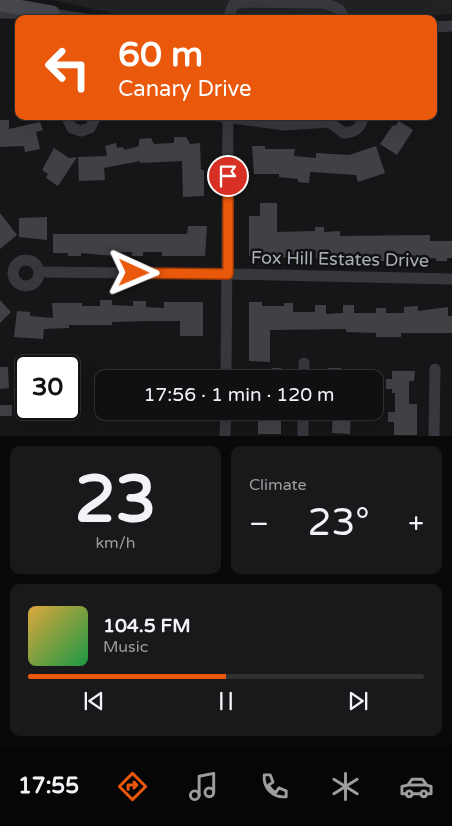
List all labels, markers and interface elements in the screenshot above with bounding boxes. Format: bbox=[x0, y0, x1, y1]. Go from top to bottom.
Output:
text: 60 m bbox=[118, 34, 203, 76]
icon: left bbox=[35, 35, 100, 100]
text: Canary Drive bbox=[118, 76, 252, 102]
pin bbox=[207, 155, 249, 197]
icon: arrive bbox=[214, 162, 242, 190]
position arrow bbox=[107, 246, 159, 298]
street label: Fox Hill Estates Drive bbox=[251, 246, 429, 272]
speed limit sign: 30 bbox=[15, 355, 80, 420]
text: 17:56 · 1 min · 120 m bbox=[143, 384, 335, 406]
text: 23 bbox=[75, 461, 156, 540]
text: Climate bbox=[249, 475, 307, 495]
text: 23° bbox=[308, 500, 370, 546]
text: − bbox=[249, 507, 269, 541]
text: + bbox=[408, 507, 424, 541]
text: km/h bbox=[95, 533, 136, 553]
text: 104.5 FM bbox=[103, 615, 191, 637]
text: Music bbox=[103, 637, 148, 657]
icon: previous bbox=[80, 687, 108, 715]
icon: pause bbox=[212, 687, 240, 715]
icon: next bbox=[344, 687, 372, 715]
icon: directions bbox=[115, 769, 150, 804]
icon: music bbox=[186, 769, 221, 804]
icon: phone bbox=[257, 769, 292, 804]
icon: climate bbox=[328, 769, 363, 804]
icon: car bbox=[399, 769, 434, 804]
text: 17:55 bbox=[18, 773, 79, 799]

